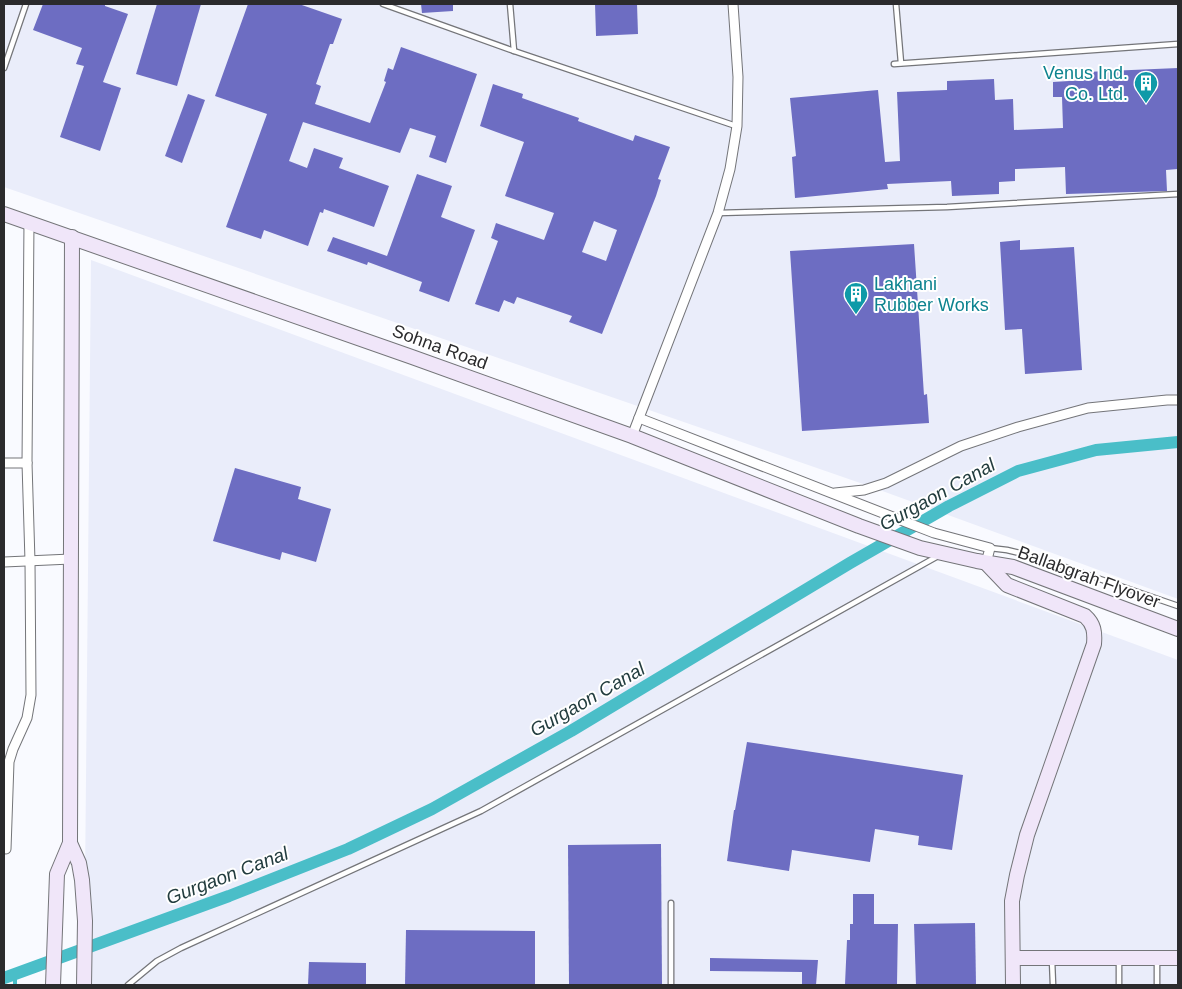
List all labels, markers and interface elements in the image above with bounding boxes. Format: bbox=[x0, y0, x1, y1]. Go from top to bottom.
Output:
place label: Venus Ind. Co. Ltd. bbox=[1043, 63, 1128, 104]
building icon: Venus Ind. Co. Ltd. bbox=[1133, 70, 1159, 104]
place label: Lakhani Rubber Works bbox=[874, 274, 989, 315]
building icon: Lakhani Rubber Works bbox=[843, 281, 869, 315]
street label: Sohna Road bbox=[390, 320, 490, 374]
water label: Gurgaon Canal bbox=[876, 454, 999, 535]
street label: Ballabgrah Flyover bbox=[1015, 542, 1163, 612]
water label: Gurgaon Canal bbox=[526, 658, 649, 741]
water label: Gurgaon Canal bbox=[163, 842, 292, 908]

